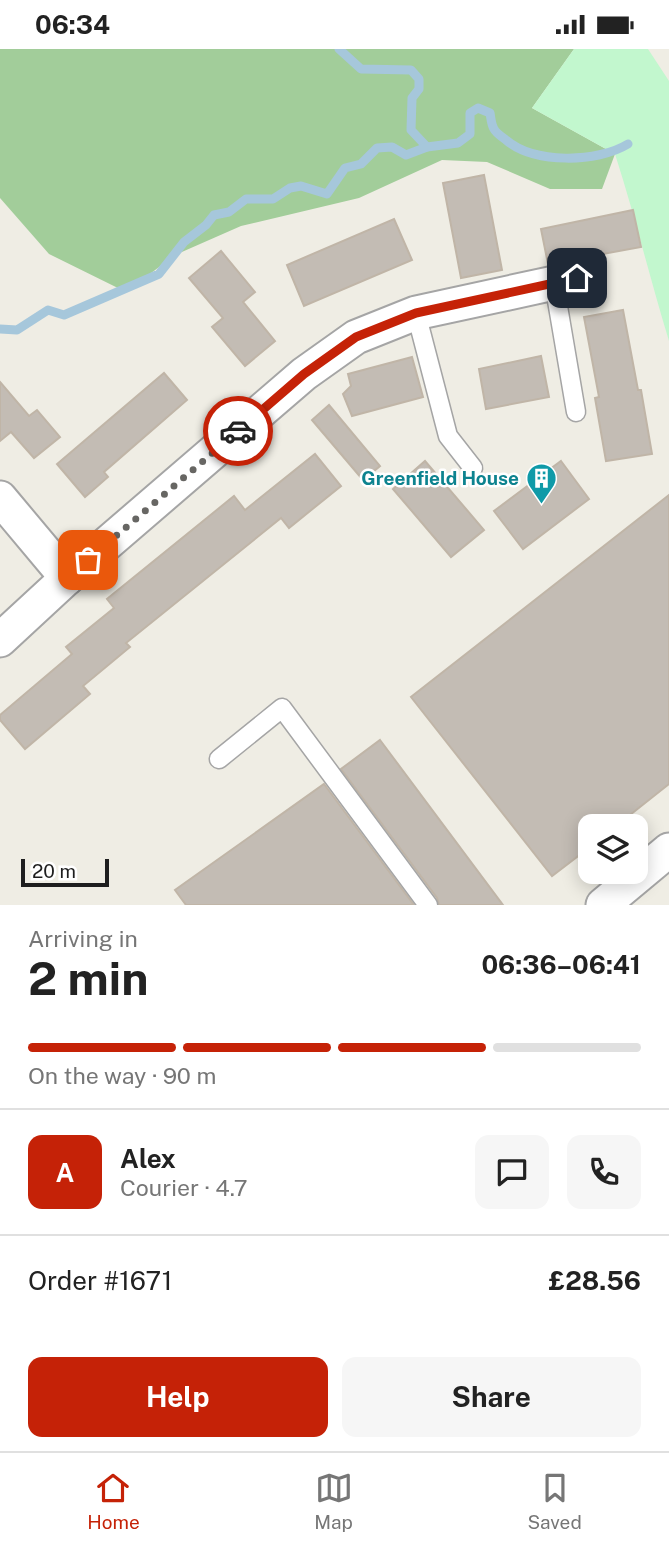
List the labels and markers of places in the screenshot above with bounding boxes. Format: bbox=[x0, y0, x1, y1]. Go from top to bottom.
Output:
pin bbox=[547, 248, 607, 308]
building icon: Greenfield House bbox=[525, 461, 559, 505]
place label: Greenfield House bbox=[361, 467, 519, 489]
pin bbox=[58, 530, 118, 590]

